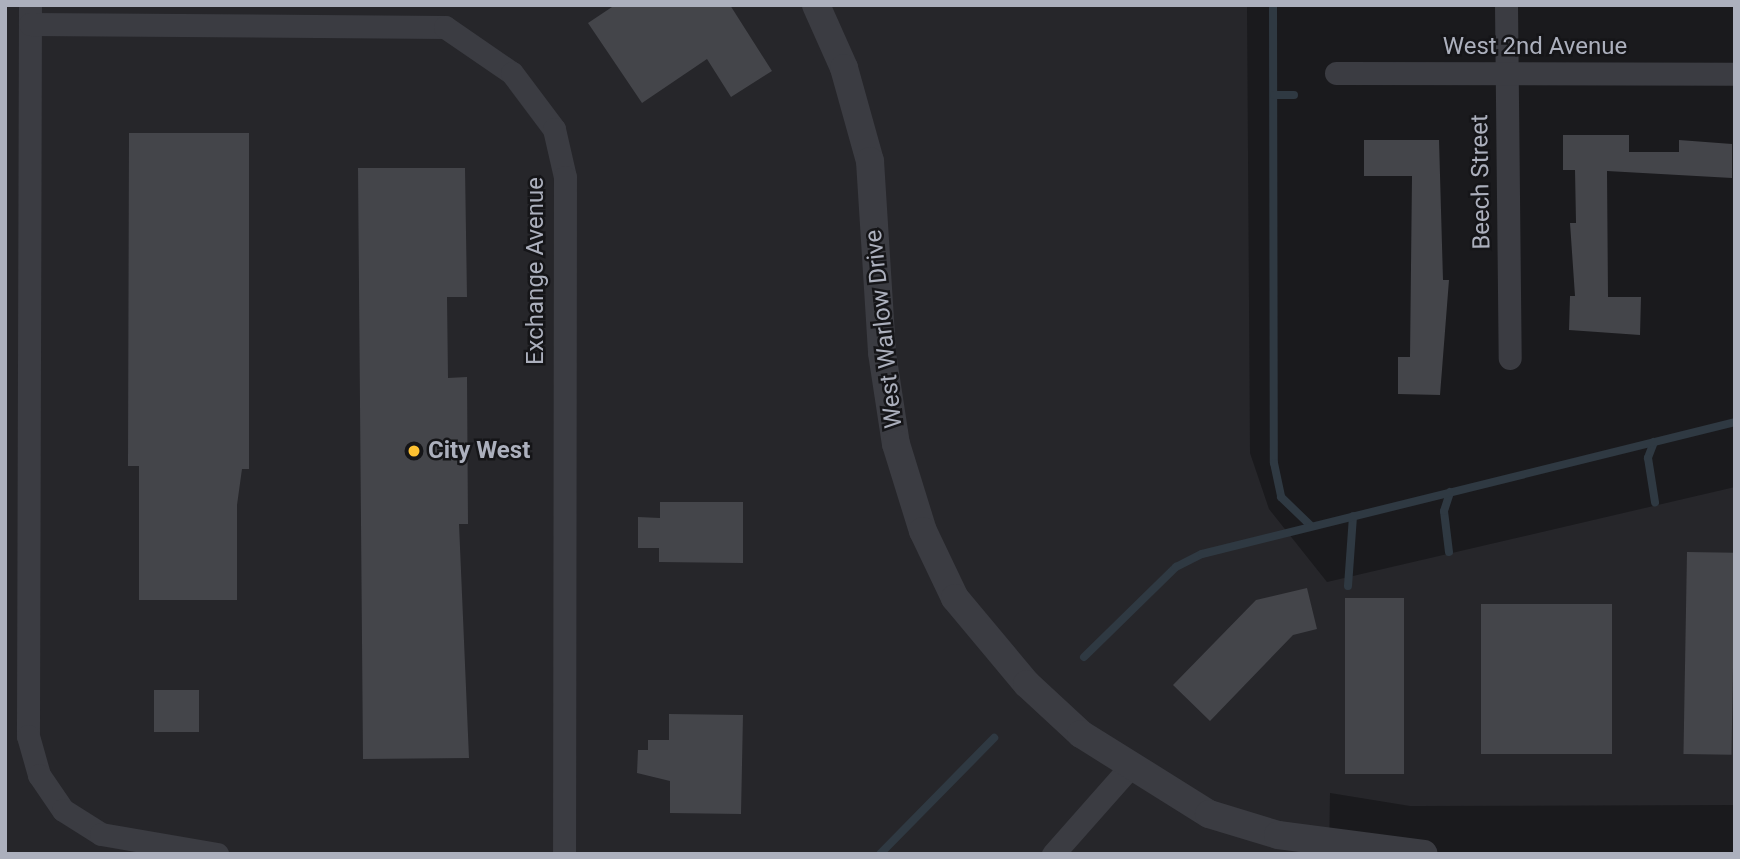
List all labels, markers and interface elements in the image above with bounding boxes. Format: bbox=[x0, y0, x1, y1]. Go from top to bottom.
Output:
street label: West 2nd Avenue bbox=[1443, 33, 1627, 61]
street label: Beech Street bbox=[1465, 114, 1497, 250]
street label: Exchange Avenue bbox=[522, 177, 550, 365]
street label: West Warlow Drive bbox=[859, 228, 909, 430]
place label: City West bbox=[428, 437, 530, 465]
marker: City West bbox=[406, 443, 422, 459]

